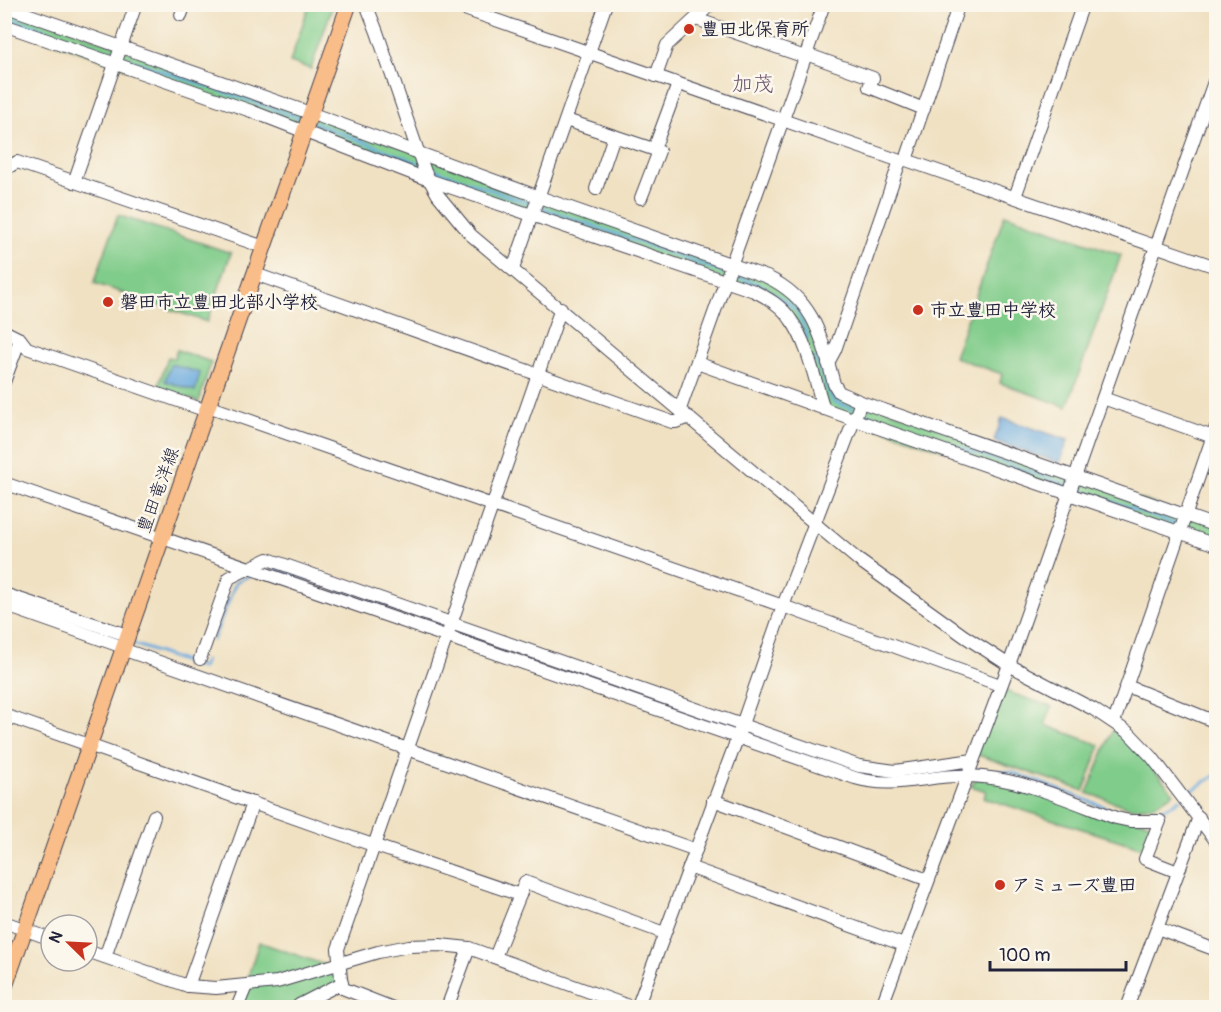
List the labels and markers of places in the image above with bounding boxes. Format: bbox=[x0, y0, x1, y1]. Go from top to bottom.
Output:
place label: 豊田北保育所 bbox=[701, 18, 809, 41]
marker: 豊田北保育所 bbox=[682, 22, 696, 36]
place label: 磐田市立豊田北部小学校 bbox=[120, 291, 318, 314]
marker: 磐田市立豊田北部小学校 bbox=[101, 295, 115, 309]
place label: 市立豊田中学校 bbox=[930, 299, 1056, 322]
marker: 市立豊田中学校 bbox=[911, 303, 925, 317]
place label: アミューズ豊田 bbox=[1012, 874, 1136, 897]
marker: アミューズ豊田 bbox=[993, 878, 1007, 892]

